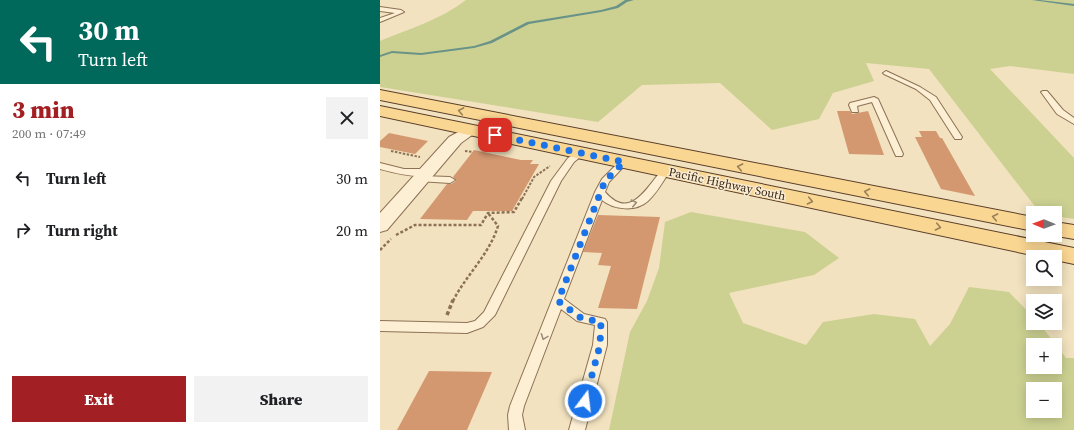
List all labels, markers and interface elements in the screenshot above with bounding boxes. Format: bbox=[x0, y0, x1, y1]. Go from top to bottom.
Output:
text: 30 m bbox=[78, 11, 140, 49]
icon: left bbox=[12, 16, 64, 68]
text: Turn left bbox=[78, 47, 148, 72]
text: 3 min bbox=[12, 93, 75, 126]
button: close bbox=[326, 97, 368, 139]
one-way arrow bbox=[458, 107, 464, 116]
pin bbox=[478, 118, 512, 152]
icon: arrive bbox=[484, 124, 506, 146]
text: 200 m · 07:49 bbox=[12, 125, 86, 142]
one-way arrow bbox=[737, 163, 743, 171]
street label: Pacific Highway South bbox=[667, 164, 787, 204]
icon: left bbox=[12, 167, 34, 189]
text: Turn left bbox=[46, 168, 106, 189]
text: 30 m bbox=[336, 168, 368, 189]
one-way arrow bbox=[864, 188, 870, 197]
one-way arrow bbox=[807, 196, 813, 204]
one-way arrow bbox=[631, 200, 637, 208]
north arrow bbox=[1026, 206, 1062, 242]
map controls bbox=[1026, 206, 1062, 418]
one-way arrow bbox=[992, 213, 998, 222]
icon: right bbox=[12, 219, 34, 241]
text: Turn right bbox=[46, 220, 118, 241]
text: 20 m bbox=[336, 220, 368, 241]
one-way arrow bbox=[934, 223, 941, 231]
button: search bbox=[1026, 250, 1062, 286]
button: layers bbox=[1026, 294, 1062, 330]
one-way arrow bbox=[540, 334, 548, 341]
button: + bbox=[1026, 338, 1062, 374]
button: Exit bbox=[12, 376, 186, 422]
button: Share bbox=[194, 376, 368, 422]
position arrow bbox=[564, 380, 606, 422]
button: − bbox=[1026, 382, 1062, 418]

